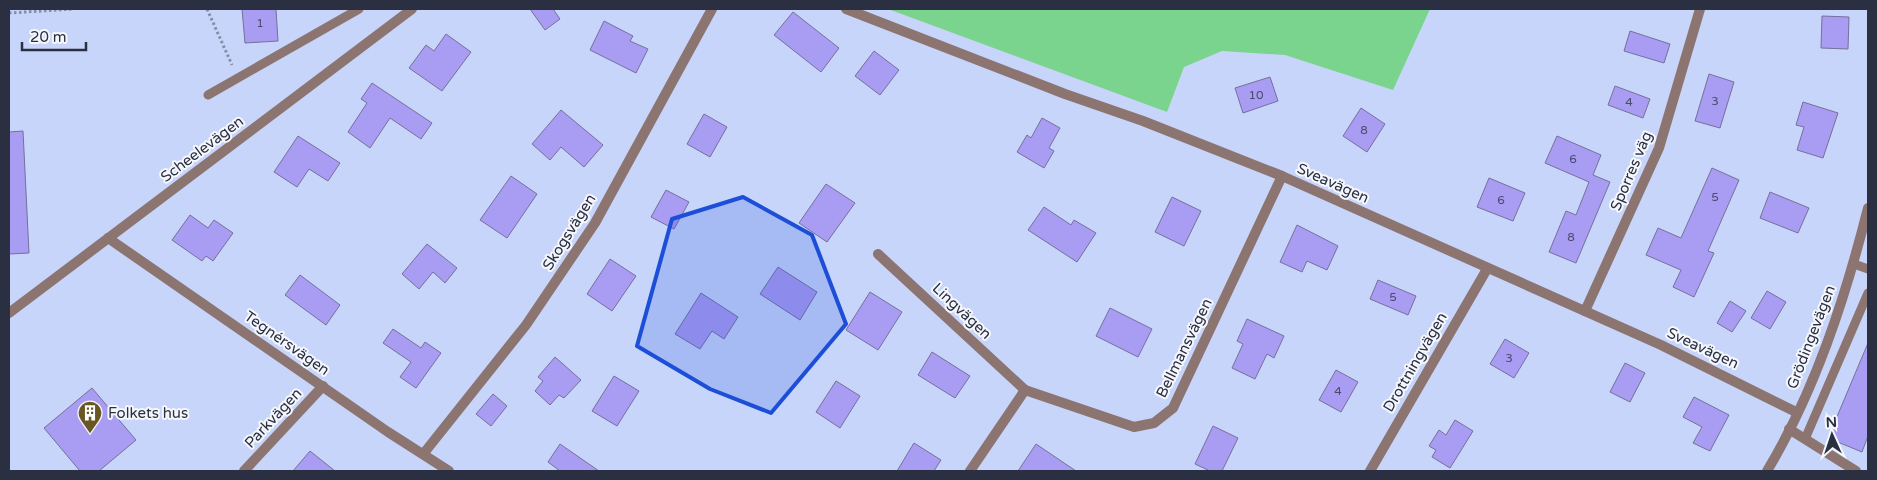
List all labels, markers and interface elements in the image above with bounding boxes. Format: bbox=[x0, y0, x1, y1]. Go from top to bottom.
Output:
house number: 1 bbox=[256, 16, 264, 30]
scale bar bbox=[22, 20, 86, 52]
text: 20 m bbox=[30, 28, 67, 46]
house number: 10 bbox=[1248, 88, 1264, 102]
house number: 3 bbox=[1711, 94, 1719, 108]
house number: 4 bbox=[1625, 95, 1633, 109]
street label: Scheelevägen bbox=[157, 112, 247, 186]
house number: 8 bbox=[1360, 123, 1368, 137]
street label: Sporres väg bbox=[1606, 129, 1656, 213]
house number: 6 bbox=[1569, 152, 1577, 166]
street label: Sveavägen bbox=[1294, 159, 1372, 207]
house number: 5 bbox=[1711, 190, 1719, 204]
street label: Skogsvägen bbox=[539, 191, 599, 273]
house number: 6 bbox=[1497, 193, 1505, 207]
house number: 8 bbox=[1567, 230, 1575, 244]
street label: Lingvägen bbox=[929, 279, 995, 343]
street label: Grödingevägen bbox=[1783, 283, 1839, 391]
house number: 5 bbox=[1389, 290, 1397, 304]
street label: Bellmansvägen bbox=[1152, 295, 1216, 401]
street label: Tegnérsvägen bbox=[241, 307, 333, 379]
street label: Drottningvägen bbox=[1379, 309, 1451, 415]
street label: Sveavägen bbox=[1664, 324, 1742, 372]
house number: 3 bbox=[1505, 351, 1513, 365]
street label: Parkvägen bbox=[241, 384, 305, 452]
house number: 4 bbox=[1334, 384, 1342, 398]
building icon: Folkets hus bbox=[77, 400, 103, 434]
place label: Folkets hus bbox=[108, 404, 188, 422]
north arrow bbox=[1807, 410, 1857, 460]
text: N bbox=[1825, 414, 1837, 431]

